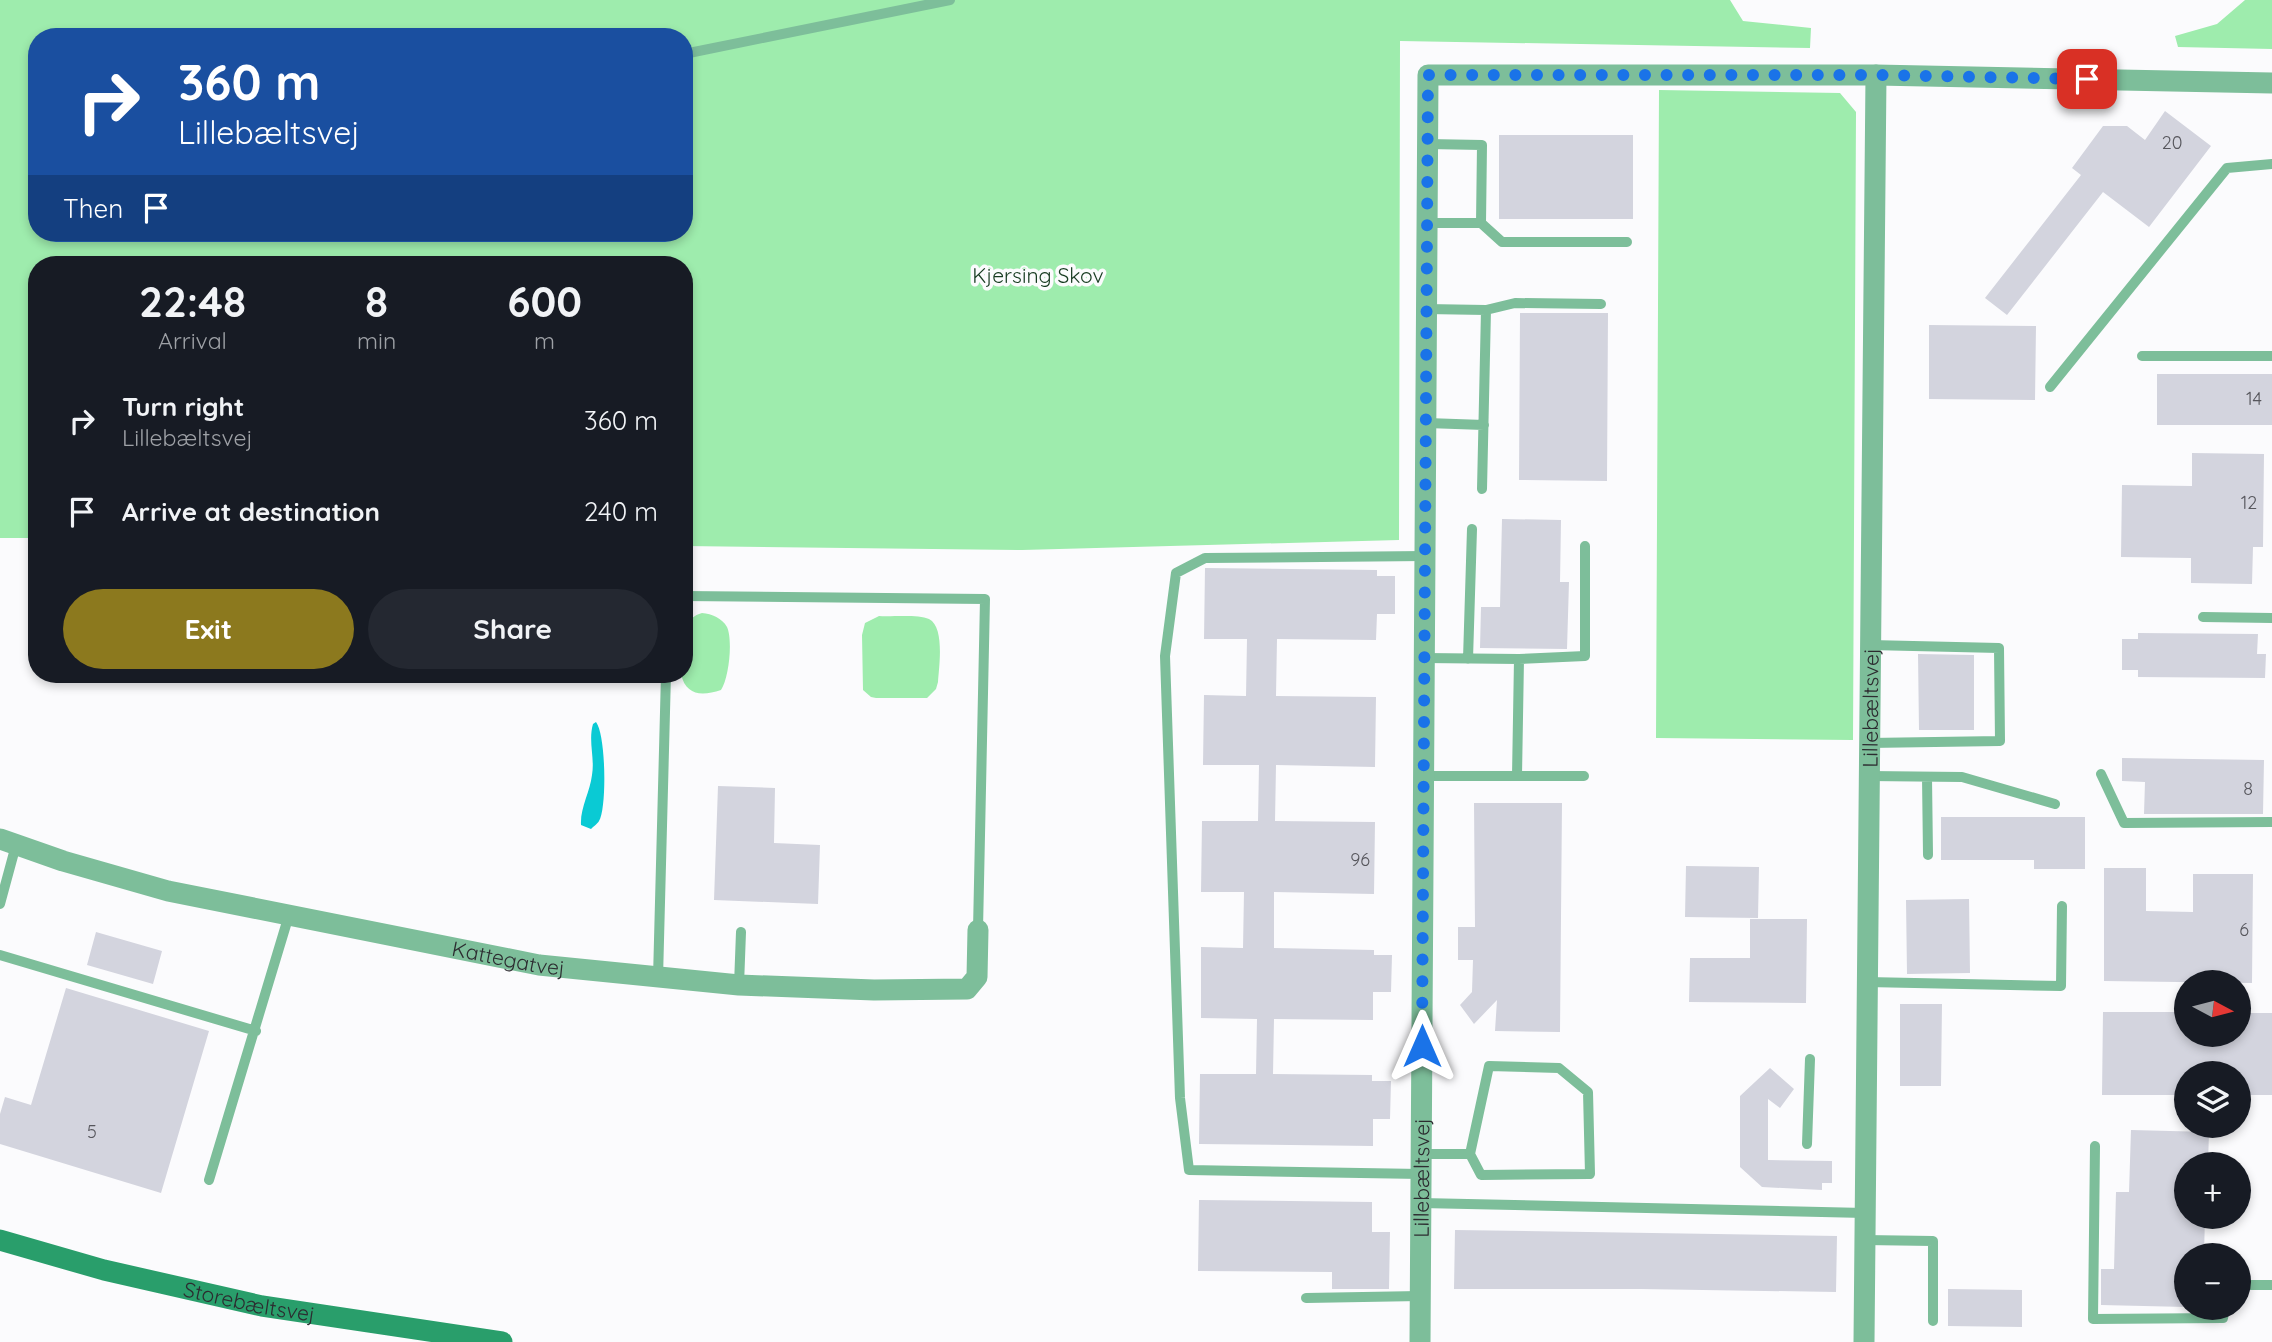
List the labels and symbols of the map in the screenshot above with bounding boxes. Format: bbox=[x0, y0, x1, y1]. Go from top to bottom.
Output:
pin bbox=[2057, 49, 2117, 109]
house number: 20 bbox=[2162, 131, 2182, 154]
park label: Kjersing Skov bbox=[972, 262, 1104, 288]
house number: 14 bbox=[2246, 387, 2262, 410]
house number: 12 bbox=[2241, 491, 2257, 514]
street label: Lillebæltsvej bbox=[1856, 648, 1884, 768]
house number: 8 bbox=[2243, 777, 2253, 800]
house number: 96 bbox=[1350, 848, 1370, 871]
house number: 6 bbox=[2239, 918, 2249, 941]
street label: Kattegatvej bbox=[450, 935, 566, 981]
north arrow bbox=[2174, 970, 2250, 1046]
position arrow bbox=[1385, 1009, 1459, 1083]
street label: Lillebæltsvej bbox=[1408, 1118, 1434, 1238]
house number: 5 bbox=[87, 1120, 97, 1143]
street label: Storebæltsvej bbox=[181, 1276, 317, 1327]

